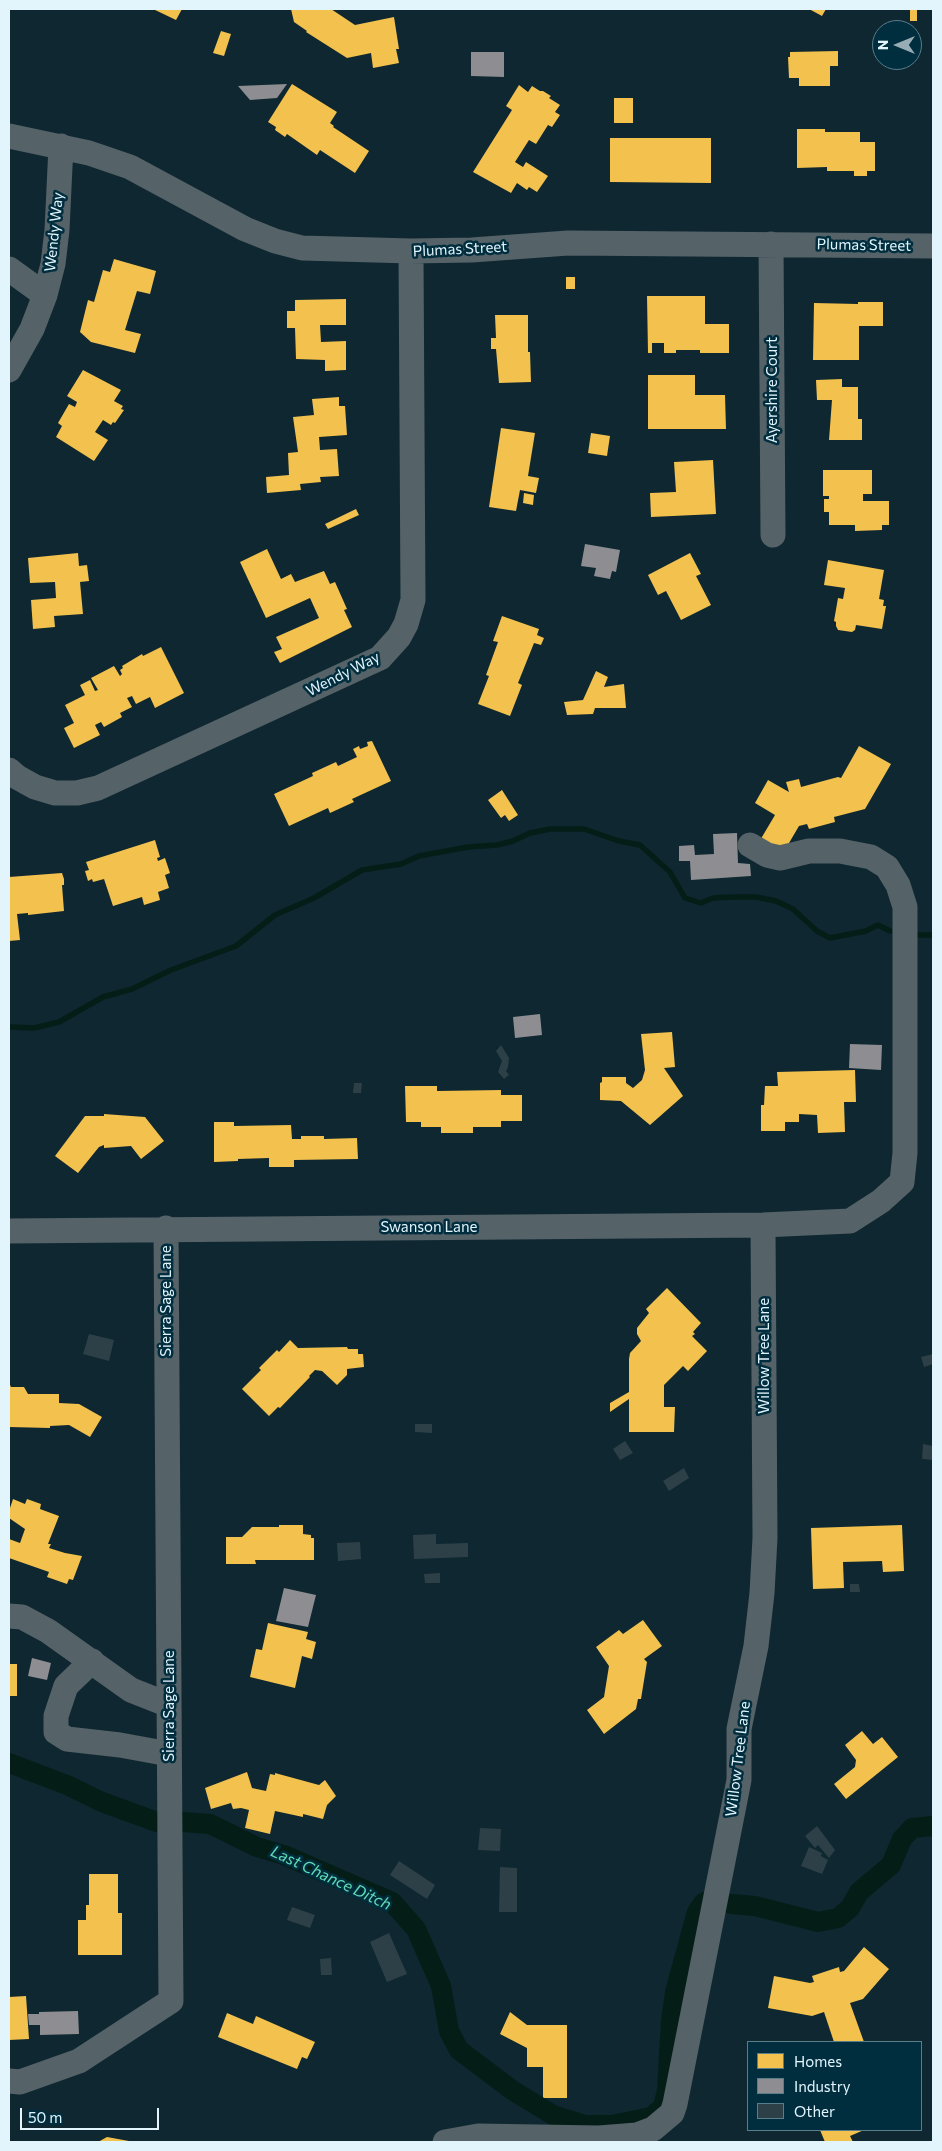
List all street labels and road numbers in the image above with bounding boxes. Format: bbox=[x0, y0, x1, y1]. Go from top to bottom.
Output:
street label: Wendy Way bbox=[41, 191, 67, 273]
street label: Plumas Street bbox=[817, 235, 911, 255]
street label: Plumas Street bbox=[412, 238, 508, 260]
street label: Ayershire Court bbox=[763, 337, 781, 443]
street label: Wendy Way bbox=[303, 648, 383, 700]
street label: Swanson Lane bbox=[381, 1218, 477, 1236]
street label: Sierra Sage Lane bbox=[157, 1245, 175, 1357]
street label: Willow Tree Lane bbox=[755, 1298, 773, 1414]
street label: Sierra Sage Lane bbox=[160, 1650, 178, 1762]
street label: Willow Tree Lane bbox=[722, 1700, 754, 1818]

